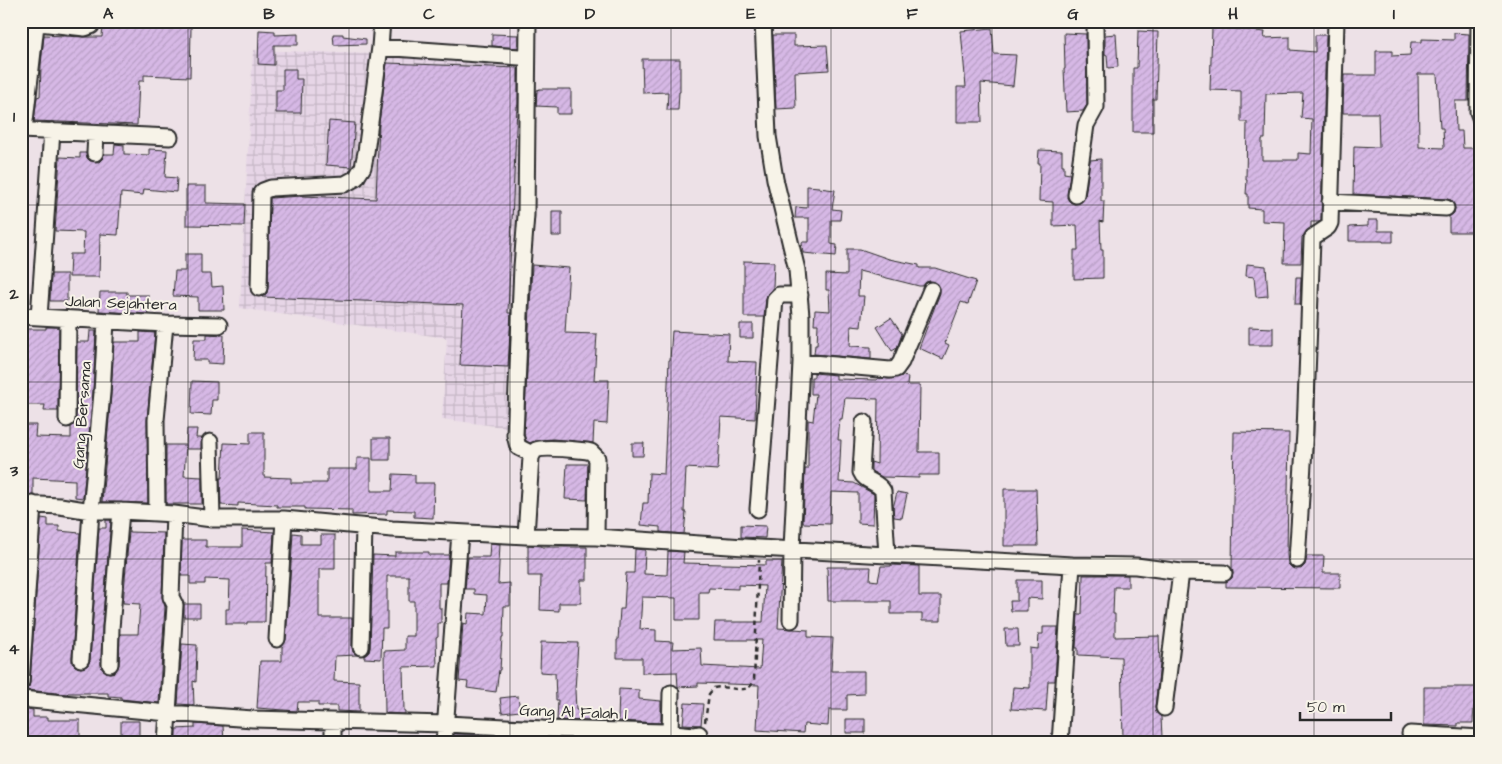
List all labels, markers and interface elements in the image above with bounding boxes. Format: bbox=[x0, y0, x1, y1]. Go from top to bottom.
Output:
text: A bbox=[103, 3, 114, 25]
text: B bbox=[263, 3, 275, 25]
text: C bbox=[423, 3, 435, 25]
text: D bbox=[585, 3, 596, 25]
text: E bbox=[746, 3, 756, 25]
text: F bbox=[906, 3, 918, 25]
text: G bbox=[1067, 3, 1079, 25]
text: H bbox=[1228, 3, 1238, 25]
text: I bbox=[1393, 3, 1395, 25]
text: 1 bbox=[13, 106, 16, 128]
text: 2 bbox=[8, 283, 19, 305]
street label: Jalan Sejahtera bbox=[65, 290, 177, 316]
street label: Gang Bersama bbox=[67, 361, 98, 469]
text: 3 bbox=[9, 460, 19, 482]
text: 4 bbox=[9, 638, 20, 660]
scale bar bbox=[1300, 689, 1391, 721]
text: 50 m bbox=[1307, 697, 1345, 718]
street label: Gang Al Falah 1 bbox=[519, 699, 627, 726]

